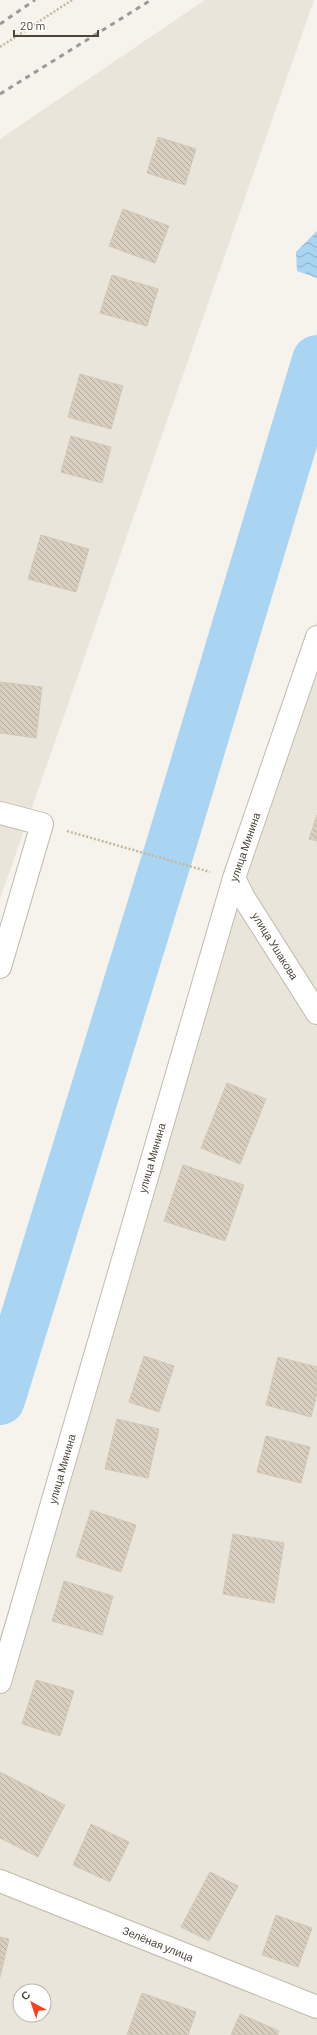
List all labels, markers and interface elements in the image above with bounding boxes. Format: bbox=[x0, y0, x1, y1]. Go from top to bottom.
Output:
scale bar bbox=[14, 12, 98, 38]
text: 20 m bbox=[20, 18, 46, 32]
street label: улица Минина bbox=[227, 810, 263, 883]
street label: улица Ушакова bbox=[250, 910, 302, 982]
street label: улица Минина bbox=[135, 1121, 168, 1194]
street label: улица Минина bbox=[45, 1432, 78, 1505]
street label: Зелёная улица bbox=[121, 1923, 196, 1964]
north arrow bbox=[12, 1983, 52, 2023]
text: С bbox=[18, 1987, 33, 2002]

